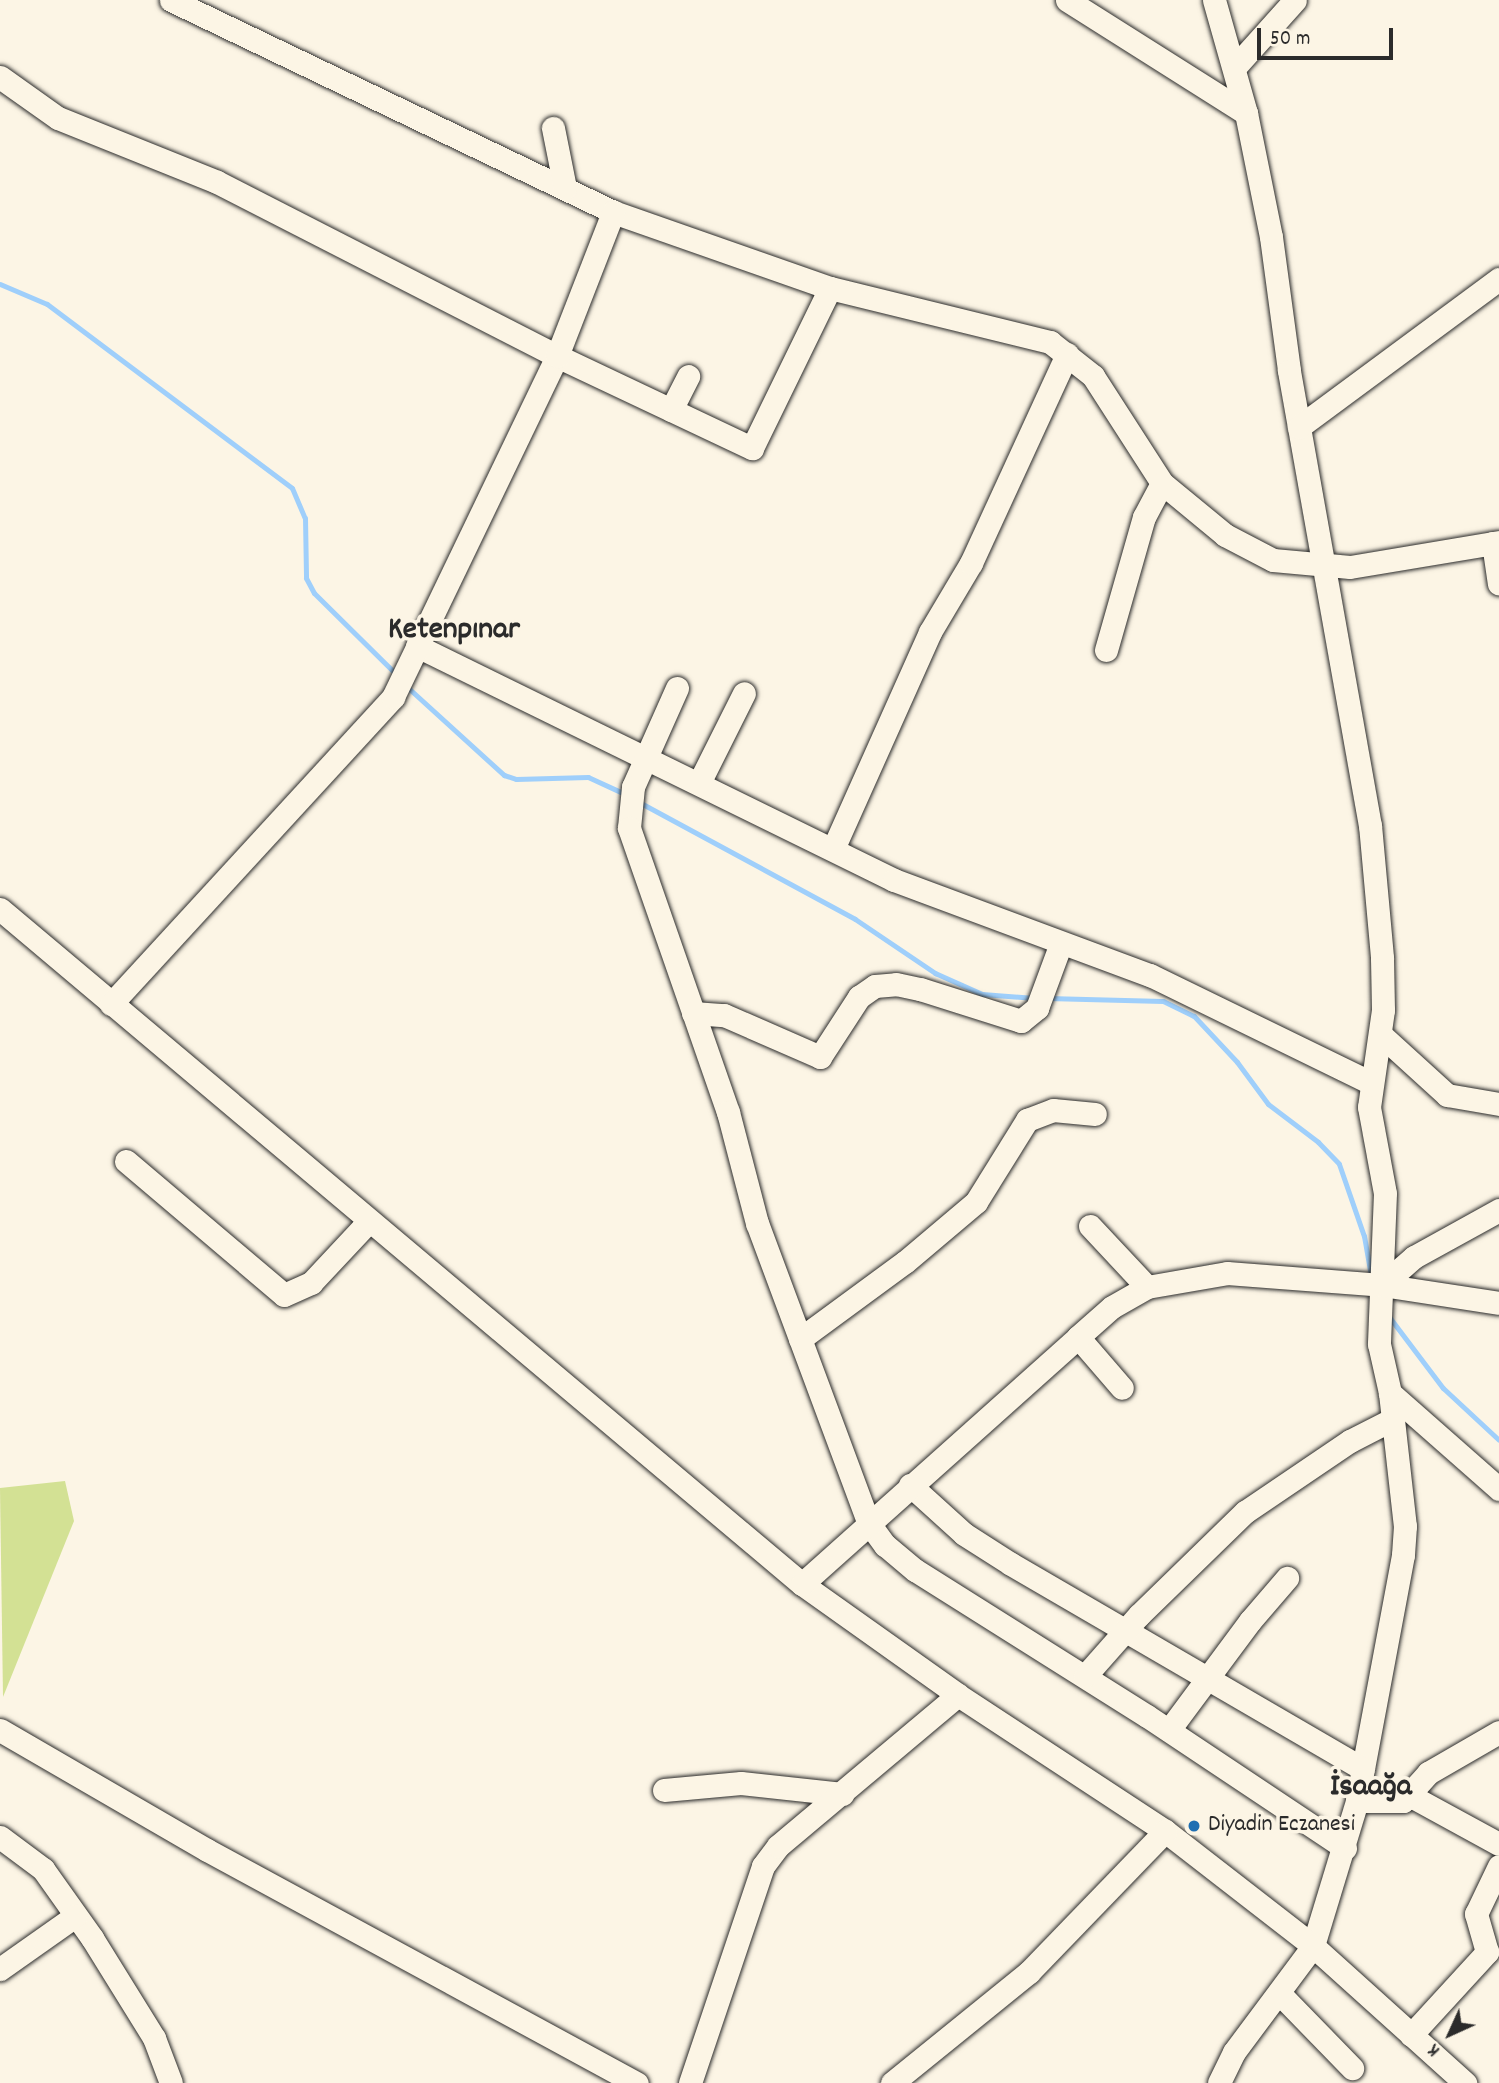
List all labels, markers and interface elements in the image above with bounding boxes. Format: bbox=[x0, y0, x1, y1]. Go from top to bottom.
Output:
scale bar bbox=[1261, 14, 1398, 58]
text: 50 m bbox=[1270, 25, 1310, 55]
district label: Ketenpınar bbox=[388, 612, 520, 650]
district label: İsaağa bbox=[1330, 1769, 1412, 1807]
place label: Diyadin Eczanesi bbox=[1208, 1812, 1355, 1840]
marker: Diyadin Eczanesi bbox=[1186, 1818, 1202, 1834]
north arrow bbox=[1415, 1999, 1485, 2069]
text: K bbox=[1422, 2037, 1447, 2062]

